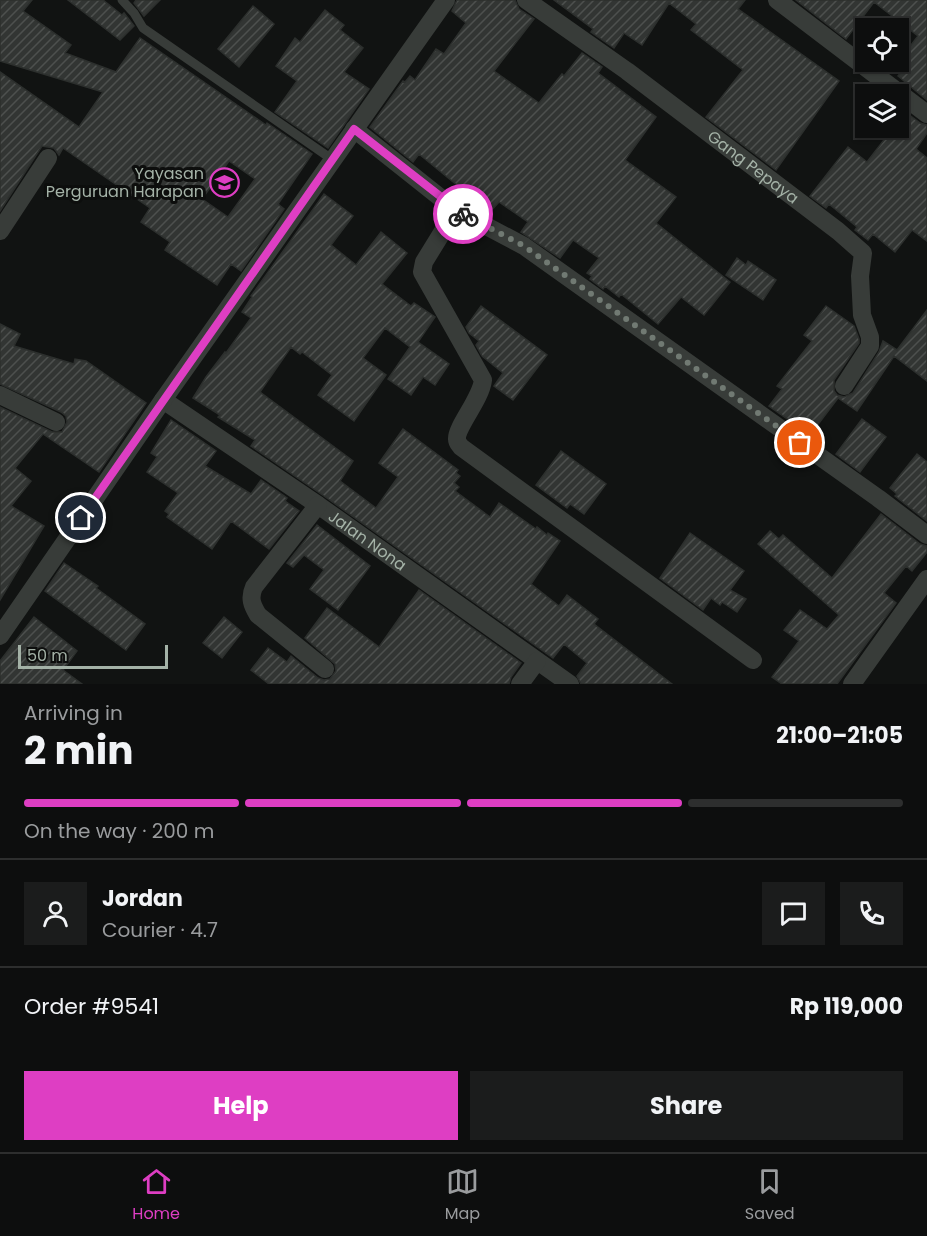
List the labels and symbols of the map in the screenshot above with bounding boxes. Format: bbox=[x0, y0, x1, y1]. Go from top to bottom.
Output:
street label: Gang Pepaya bbox=[703, 125, 804, 209]
place label: Yayasan Perguruan Harapan bbox=[46, 162, 204, 203]
school or university icon: Yayasan Perguruan Harapan bbox=[209, 166, 241, 198]
courier bbox=[433, 184, 493, 244]
pin bbox=[774, 417, 825, 468]
pin bbox=[55, 492, 106, 543]
street label: Jalan Nona bbox=[324, 504, 411, 576]
scale bar bbox=[18, 642, 168, 670]

